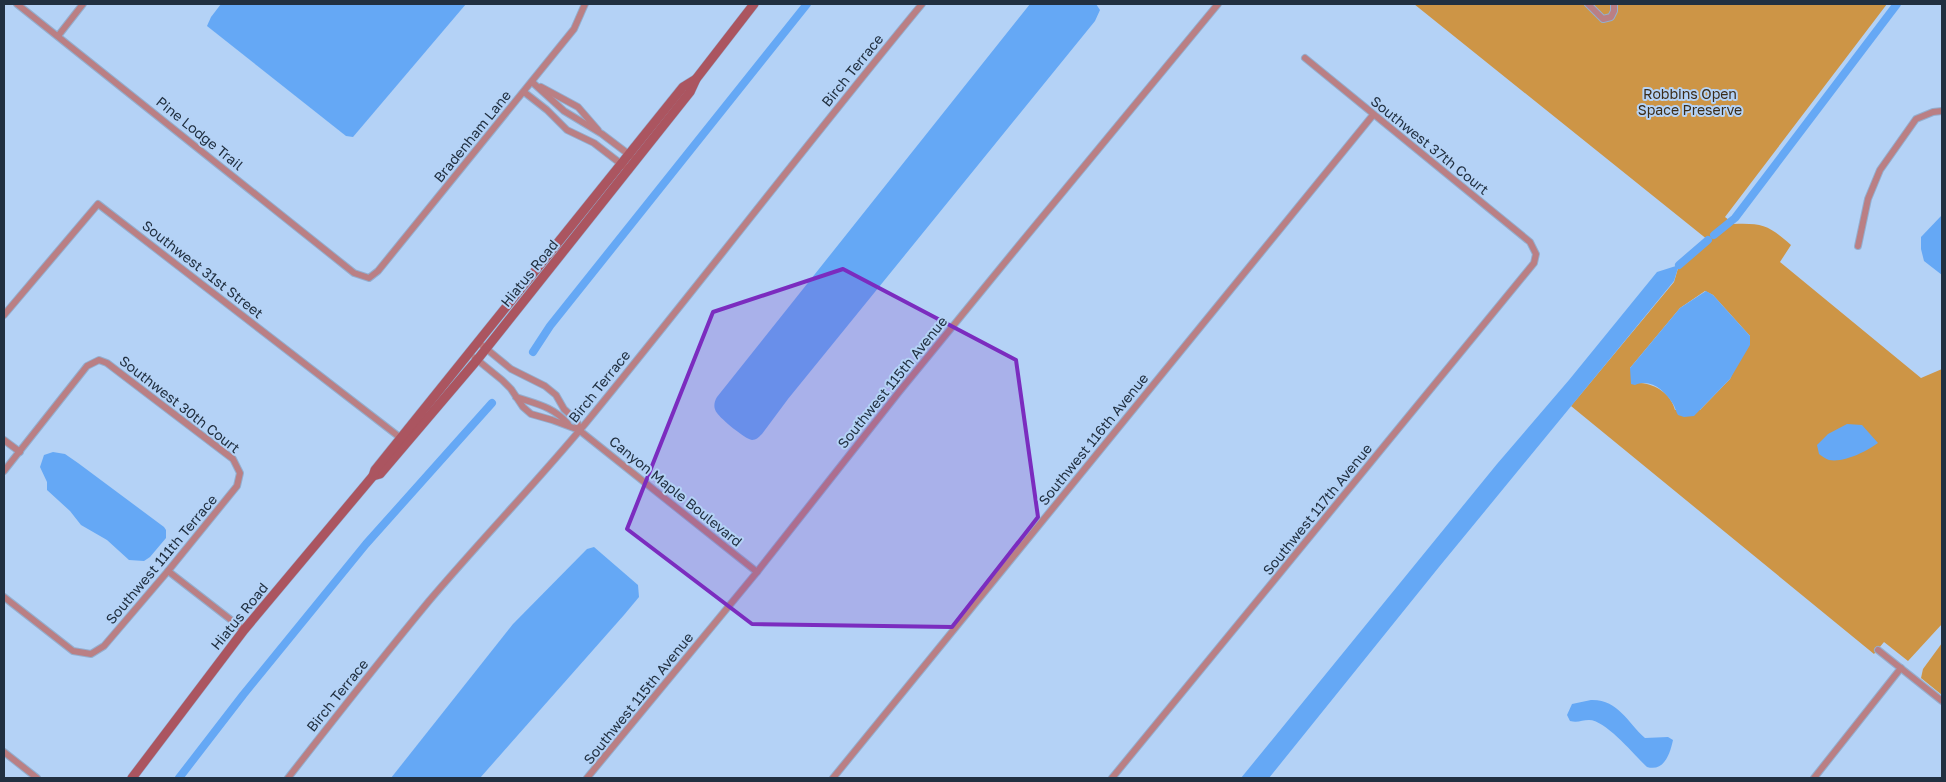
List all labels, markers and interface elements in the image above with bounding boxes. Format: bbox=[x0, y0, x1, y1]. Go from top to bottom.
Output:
street label: Birch Terrace bbox=[818, 30, 886, 110]
park label: Robbins Open Space Preserve bbox=[1638, 85, 1742, 118]
street label: Bradenham Lane bbox=[430, 87, 514, 185]
street label: Southwest 37th Court bbox=[1368, 92, 1492, 198]
street label: Pine Lodge Trail bbox=[153, 93, 247, 173]
street label: Southwest 31st Street bbox=[139, 217, 267, 321]
street label: Hiatus Road bbox=[497, 236, 561, 310]
street label: Southwest 115th Avenue bbox=[834, 313, 950, 451]
street label: Birch Terrace bbox=[565, 346, 633, 426]
street label: Southwest 30th Court bbox=[116, 352, 244, 456]
street label: Southwest 116th Avenue bbox=[1034, 370, 1152, 508]
street label: Canyon Maple Boulevard bbox=[606, 432, 746, 550]
street label: Southwest 117th Avenue bbox=[1259, 440, 1375, 578]
street label: Southwest 111th Terrace bbox=[102, 491, 220, 627]
street label: Hiatus Road bbox=[207, 579, 271, 653]
street label: Southwest 115th Avenue bbox=[580, 629, 696, 767]
street label: Birch Terrace bbox=[303, 655, 371, 735]

